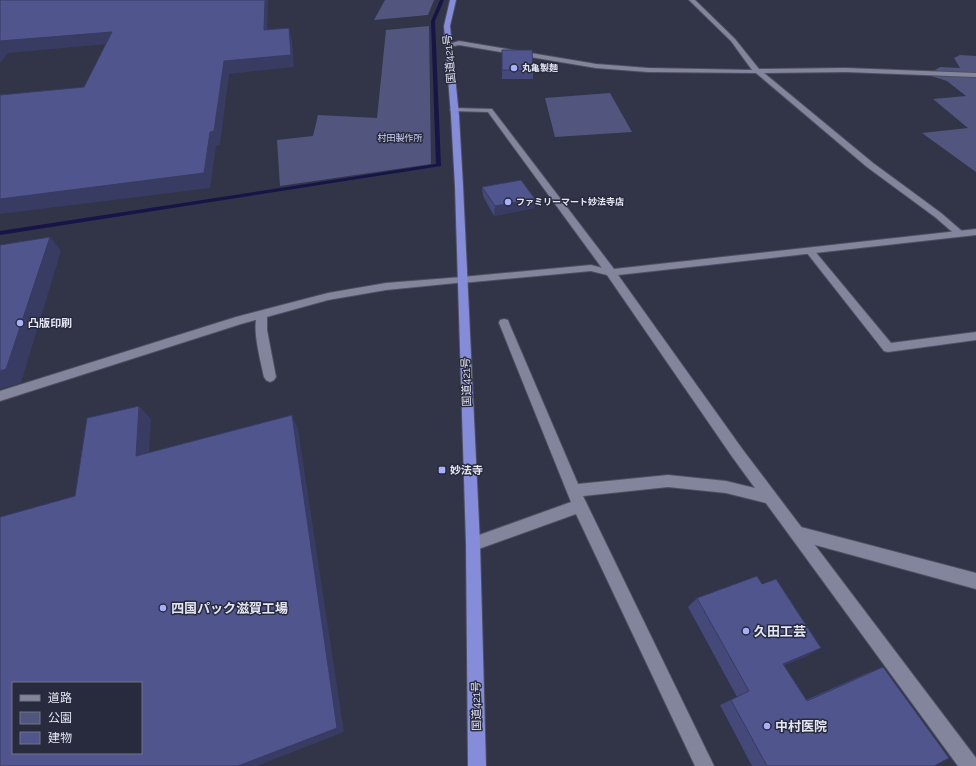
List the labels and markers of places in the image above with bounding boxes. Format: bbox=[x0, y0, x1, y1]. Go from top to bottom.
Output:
place label: 丸亀製麺 bbox=[522, 62, 558, 73]
marker: 丸亀製麺 bbox=[509, 63, 519, 73]
marker: ファミリーマート妙法寺店 bbox=[503, 197, 513, 207]
place label: ファミリーマート妙法寺店 bbox=[516, 197, 624, 207]
place label: 凸版印刷 bbox=[28, 317, 72, 330]
marker: 凸版印刷 bbox=[15, 318, 25, 328]
place label: 妙法寺 bbox=[450, 464, 483, 477]
marker: 妙法寺 bbox=[437, 465, 447, 475]
place label: 四国パック滋賀工場 bbox=[171, 601, 288, 616]
marker: 四国パック滋賀工場 bbox=[158, 603, 168, 613]
place label: 久田工芸 bbox=[754, 624, 806, 639]
marker: 久田工芸 bbox=[741, 626, 751, 636]
place label: 中村医院 bbox=[775, 719, 827, 734]
marker: 中村医院 bbox=[762, 721, 772, 731]

